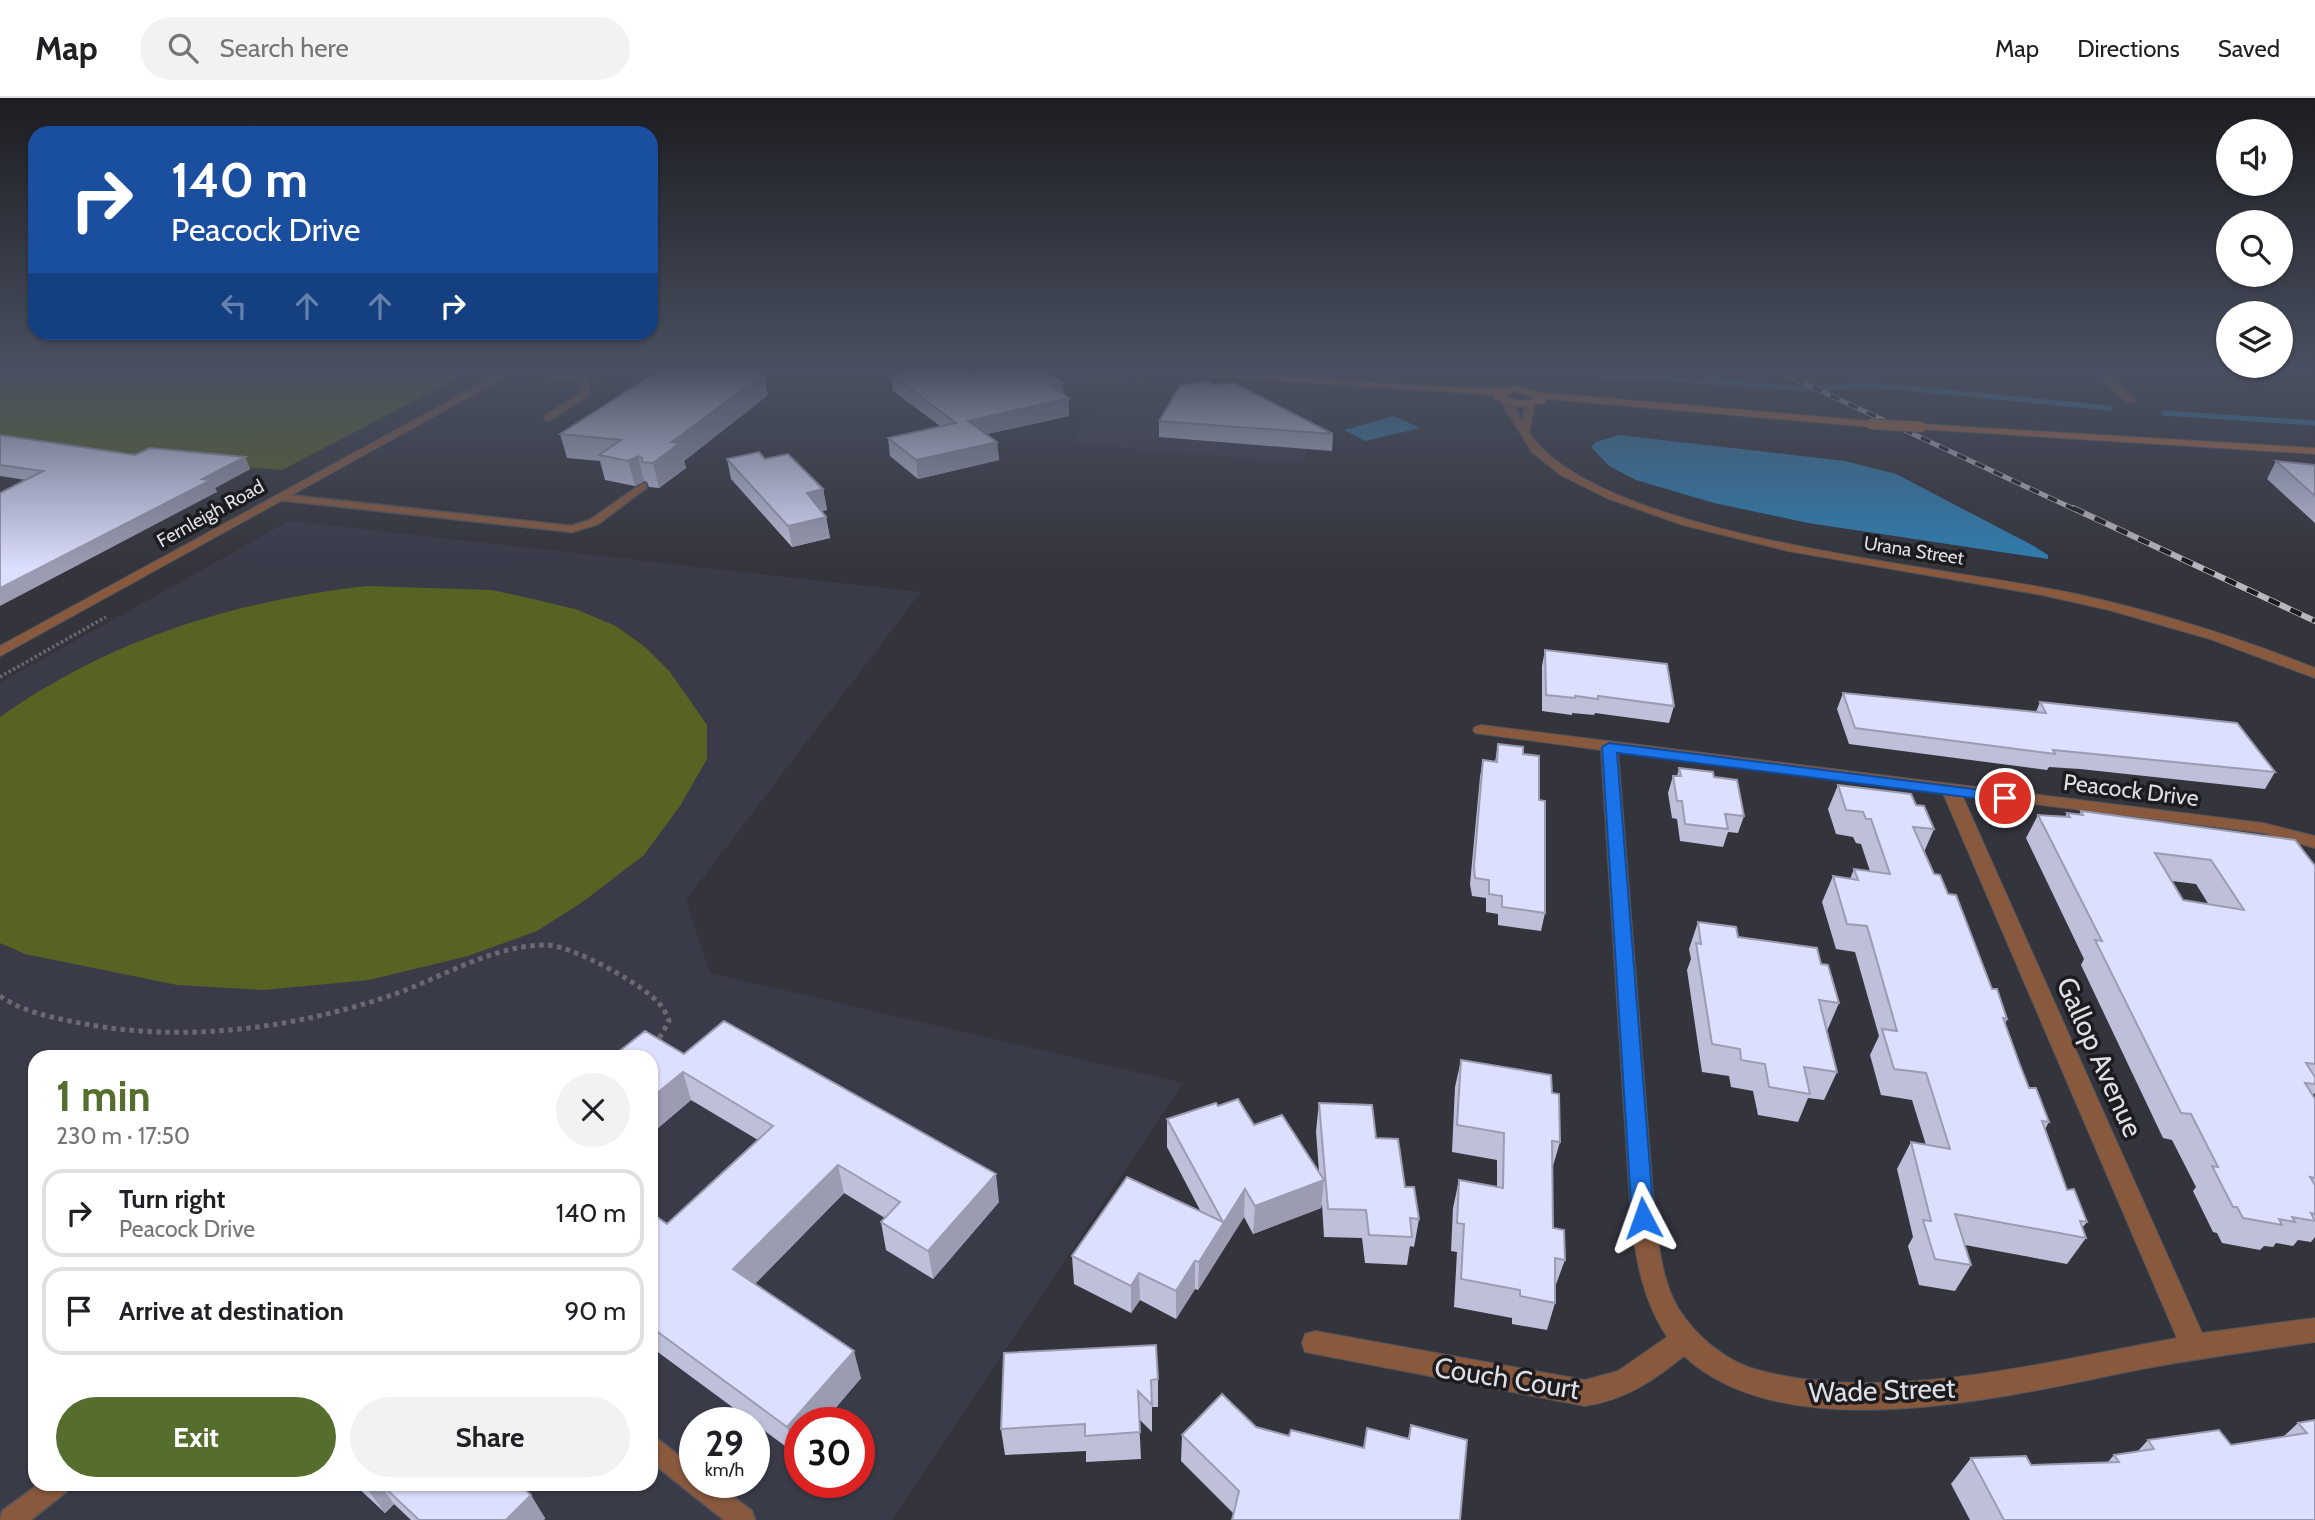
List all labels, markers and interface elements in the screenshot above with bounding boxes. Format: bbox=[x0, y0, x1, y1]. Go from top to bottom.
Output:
search box bbox=[140, 17, 630, 80]
text: Map bbox=[35, 28, 98, 68]
icon: search bbox=[164, 29, 202, 67]
text: Search here bbox=[220, 32, 349, 64]
text: Map bbox=[1995, 34, 2039, 63]
text: Directions bbox=[2077, 34, 2180, 63]
text: Saved bbox=[2218, 34, 2280, 63]
map controls bbox=[2216, 119, 2293, 378]
button: sound bbox=[2216, 119, 2293, 196]
text: 140 m bbox=[171, 150, 308, 209]
icon: right bbox=[56, 154, 147, 245]
text: Peacock Drive bbox=[171, 210, 360, 249]
button: search bbox=[2216, 210, 2293, 287]
icon: left bbox=[215, 287, 253, 325]
icon: ahead bbox=[288, 287, 326, 325]
icon: ahead bbox=[361, 287, 399, 325]
icon: right bbox=[434, 287, 472, 325]
button: layers bbox=[2216, 301, 2293, 378]
street label: Fernleigh Road bbox=[153, 475, 268, 552]
street label: Urana Street bbox=[1862, 531, 1966, 570]
pin bbox=[1975, 768, 2035, 828]
street label: Peacock Drive bbox=[2062, 768, 2200, 812]
icon: arrive bbox=[1986, 779, 2024, 817]
street label: Gallop Avenue bbox=[2050, 972, 2150, 1142]
text: 1 min bbox=[56, 1070, 151, 1122]
button: close bbox=[556, 1073, 630, 1147]
text: 230 m · 17:50 bbox=[56, 1122, 190, 1150]
position arrow bbox=[1606, 1181, 1680, 1255]
text: Turn right bbox=[119, 1183, 225, 1215]
icon: right bbox=[60, 1194, 98, 1232]
text: 140 m bbox=[556, 1197, 626, 1229]
text: Peacock Drive bbox=[119, 1215, 255, 1243]
icon: arrive bbox=[60, 1292, 98, 1330]
text: Arrive at destination bbox=[119, 1295, 344, 1327]
text: 90 m bbox=[564, 1295, 626, 1327]
street label: Couch Court bbox=[1432, 1350, 1582, 1406]
street label: Wade Street bbox=[1808, 1370, 1956, 1410]
button: Exit bbox=[56, 1397, 336, 1477]
button: Share bbox=[350, 1397, 630, 1477]
speed limit sign: 30 bbox=[784, 1407, 875, 1498]
text: 29 bbox=[705, 1422, 744, 1465]
text: km/h bbox=[705, 1459, 744, 1481]

